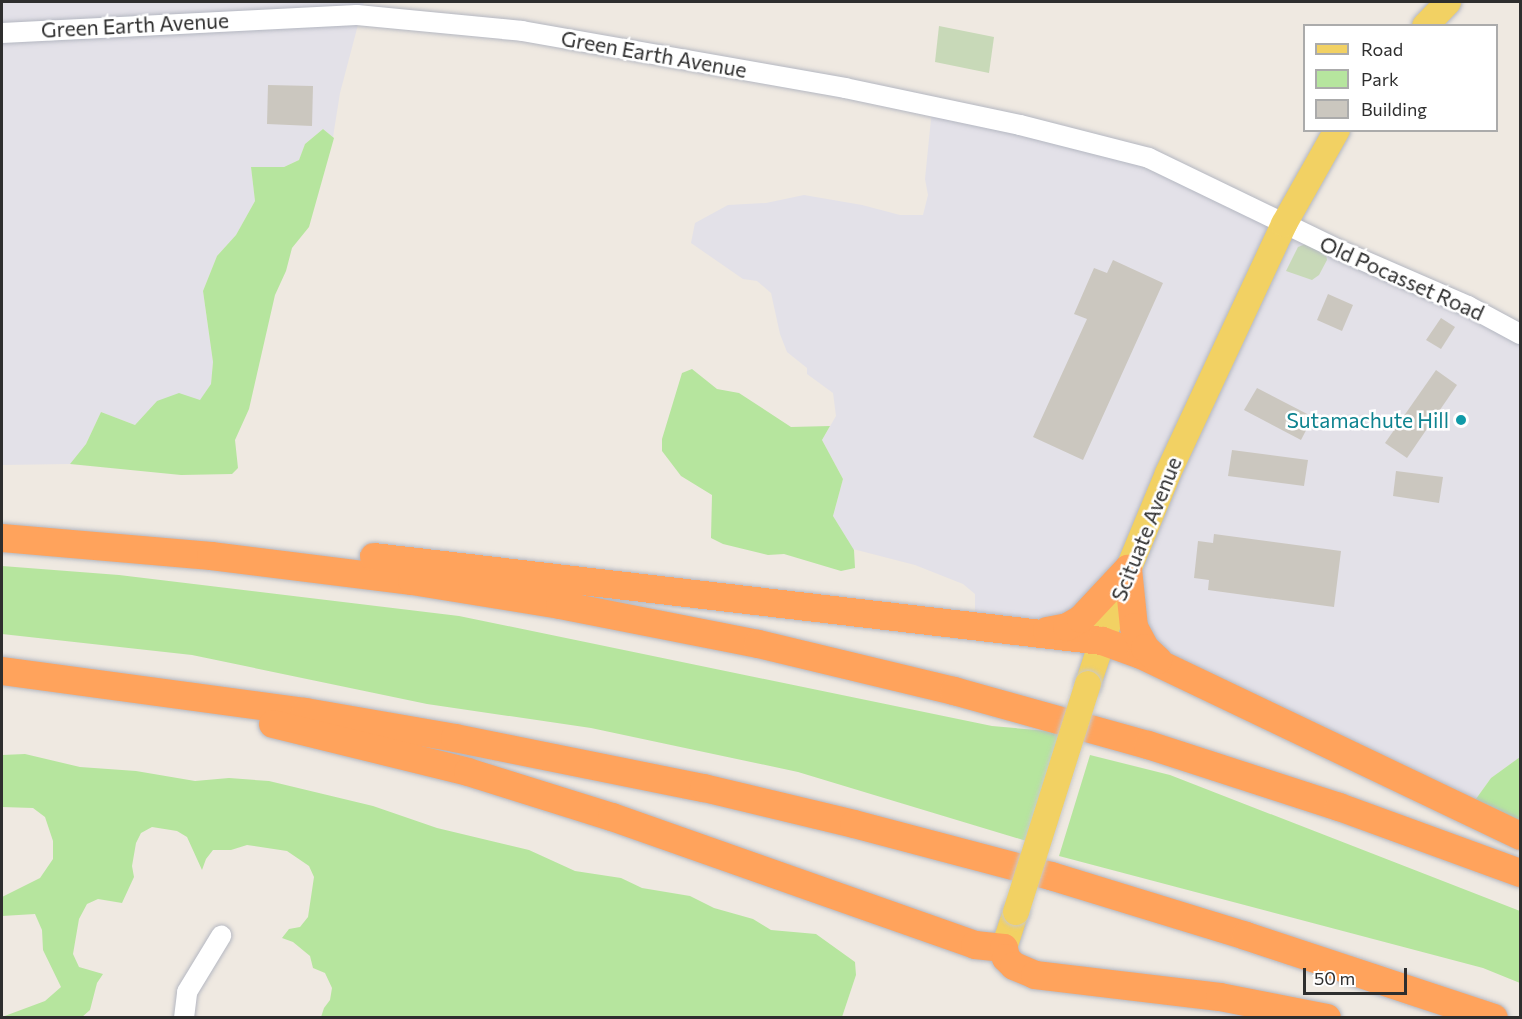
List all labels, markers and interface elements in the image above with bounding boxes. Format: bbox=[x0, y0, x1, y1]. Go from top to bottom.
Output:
street label: Green Earth Avenue bbox=[40, 7, 230, 43]
legend bbox=[1303, 24, 1498, 132]
street label: Green Earth Avenue bbox=[559, 25, 749, 83]
text: Road bbox=[1361, 38, 1403, 60]
text: Park bbox=[1361, 68, 1399, 90]
text: Building bbox=[1361, 98, 1427, 120]
street label: Old Pocasset Road bbox=[1316, 230, 1488, 326]
place label: Sutamachute Hill bbox=[1287, 407, 1449, 433]
marker: Sutamachute Hill bbox=[1454, 413, 1468, 427]
street label: Scituate Avenue bbox=[1106, 453, 1186, 605]
scale bar bbox=[1306, 956, 1410, 994]
text: 50 m bbox=[1314, 967, 1355, 989]

